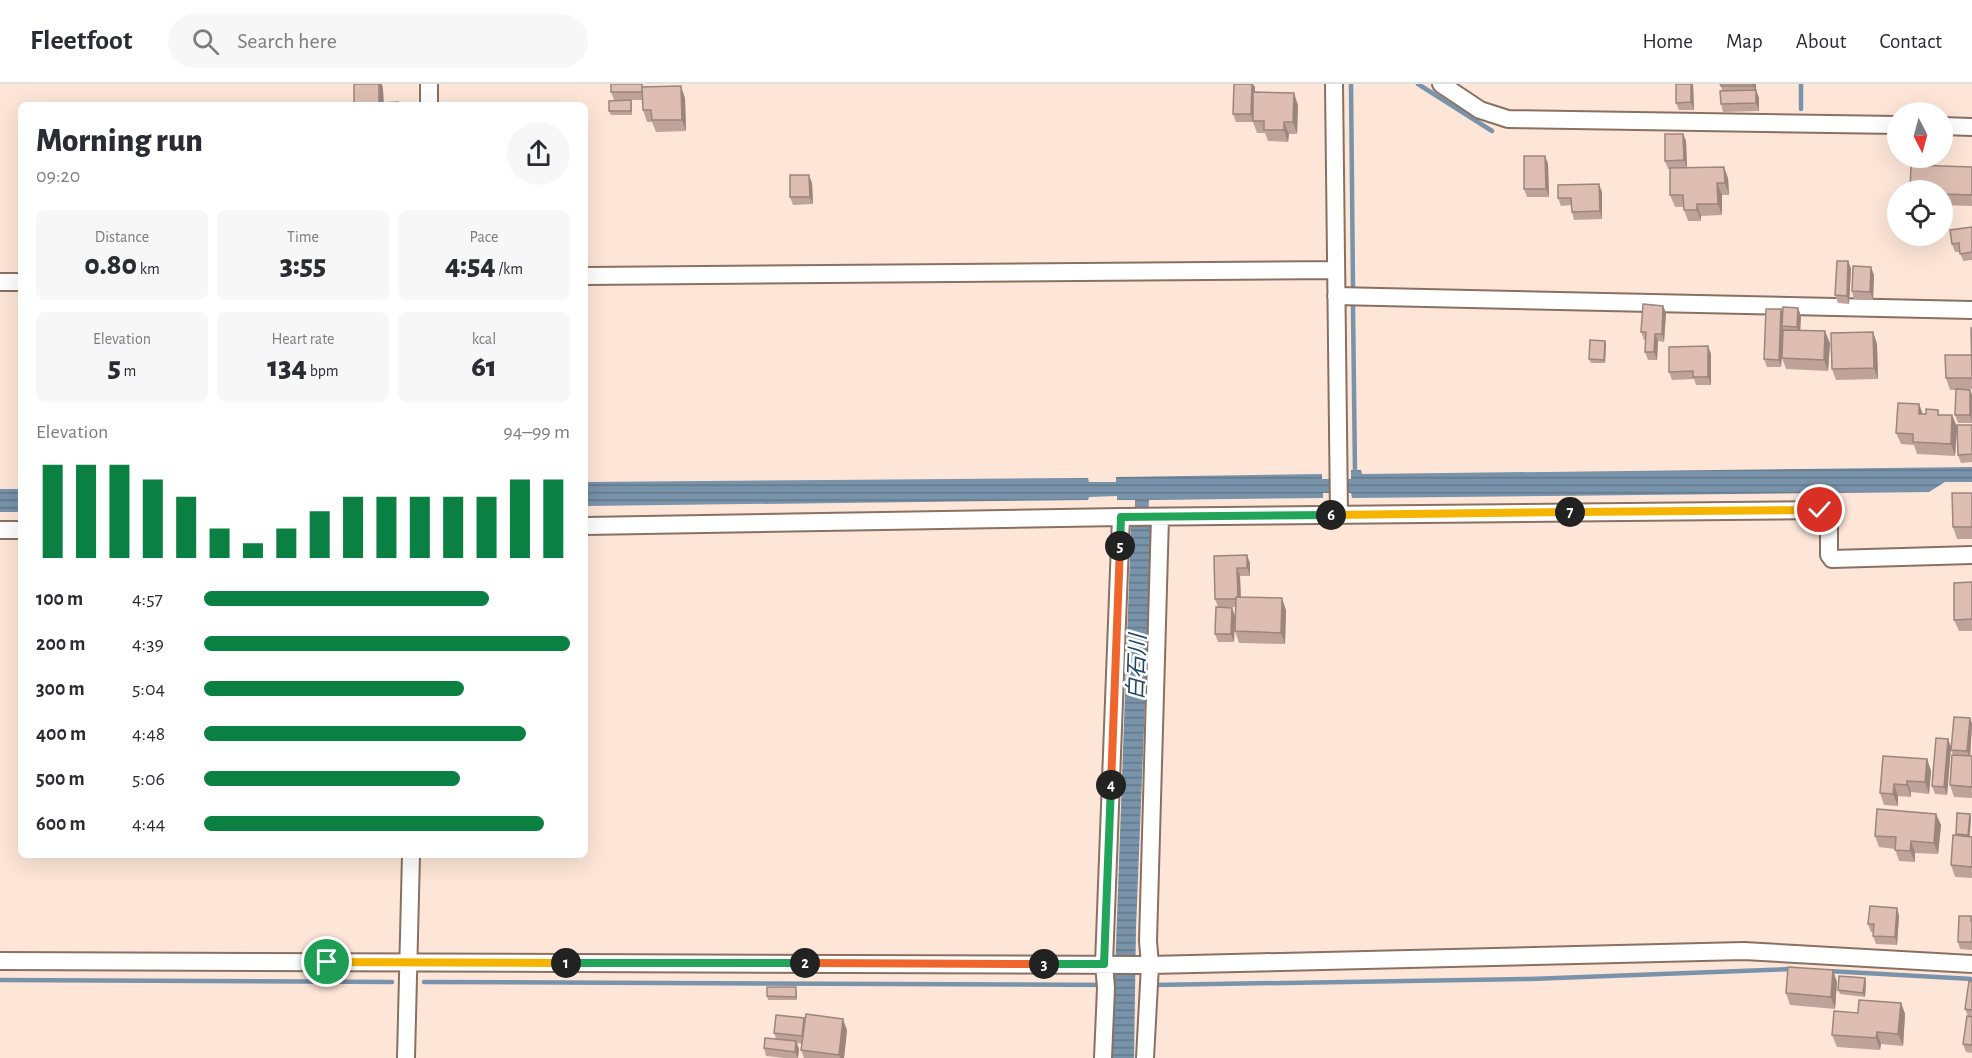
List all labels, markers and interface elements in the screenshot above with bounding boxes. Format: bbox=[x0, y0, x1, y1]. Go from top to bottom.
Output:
search box bbox=[168, 14, 588, 68]
icon: search bbox=[189, 25, 222, 58]
text: Fleetfoot bbox=[30, 27, 132, 55]
text: Search here bbox=[237, 30, 337, 52]
text: Home bbox=[1642, 31, 1693, 52]
text: Map bbox=[1726, 31, 1763, 52]
text: About bbox=[1796, 31, 1846, 52]
text: Contact bbox=[1879, 31, 1942, 52]
north arrow bbox=[1887, 102, 1953, 168]
map controls bbox=[1887, 102, 1953, 246]
button: share bbox=[507, 122, 570, 185]
text: Morning run bbox=[36, 125, 203, 158]
text: 09:20 bbox=[36, 166, 80, 186]
button: locate bbox=[1887, 180, 1953, 246]
text: Distance bbox=[95, 229, 149, 245]
text: Time bbox=[287, 229, 319, 245]
text: Pace bbox=[470, 229, 498, 245]
text: 0.80 bbox=[84, 250, 137, 280]
text: 3:55 bbox=[280, 250, 326, 280]
text: 4:54 bbox=[445, 250, 496, 280]
text: km bbox=[137, 261, 160, 277]
text: /km bbox=[496, 261, 523, 277]
text: Elevation bbox=[93, 331, 151, 347]
text: Heart rate bbox=[272, 331, 334, 347]
text: kcal bbox=[472, 331, 496, 347]
text: 5 bbox=[108, 352, 121, 382]
text: 134 bbox=[267, 352, 307, 382]
text: 61 bbox=[471, 352, 497, 382]
text: m bbox=[121, 363, 136, 379]
text: bpm bbox=[307, 363, 339, 379]
text: Elevation bbox=[36, 422, 108, 442]
text: 94–99 m bbox=[503, 422, 570, 442]
pin bbox=[1794, 484, 1845, 535]
icon: check bbox=[1803, 493, 1836, 526]
pin: 7 bbox=[1555, 497, 1585, 527]
pin: 6 bbox=[1316, 500, 1346, 530]
text: 7 bbox=[1567, 504, 1573, 520]
text: 6 bbox=[1327, 507, 1335, 523]
pin: 5 bbox=[1105, 531, 1135, 561]
text: 5 bbox=[1117, 538, 1123, 554]
text: 100 m bbox=[36, 589, 83, 609]
text: 4:57 bbox=[132, 589, 163, 609]
water label: 白石川 bbox=[1124, 632, 1149, 700]
text: 200 m bbox=[36, 634, 85, 654]
text: 4:39 bbox=[132, 634, 164, 654]
text: 300 m bbox=[36, 679, 85, 699]
text: 5:04 bbox=[132, 679, 165, 699]
text: 400 m bbox=[36, 724, 86, 744]
text: 4:48 bbox=[132, 724, 165, 744]
text: 500 m bbox=[36, 769, 85, 789]
text: 5:06 bbox=[132, 769, 165, 789]
pin: 4 bbox=[1096, 770, 1126, 800]
text: 4 bbox=[1107, 777, 1115, 793]
text: 600 m bbox=[36, 814, 86, 834]
text: 4:44 bbox=[132, 814, 165, 834]
pin bbox=[301, 936, 352, 987]
icon: arrive bbox=[310, 945, 343, 978]
pin: 1 bbox=[551, 948, 581, 978]
pin: 2 bbox=[790, 948, 820, 978]
pin: 3 bbox=[1029, 949, 1059, 979]
text: 1 bbox=[563, 955, 569, 971]
text: 2 bbox=[801, 955, 809, 971]
text: 3 bbox=[1041, 956, 1047, 972]

